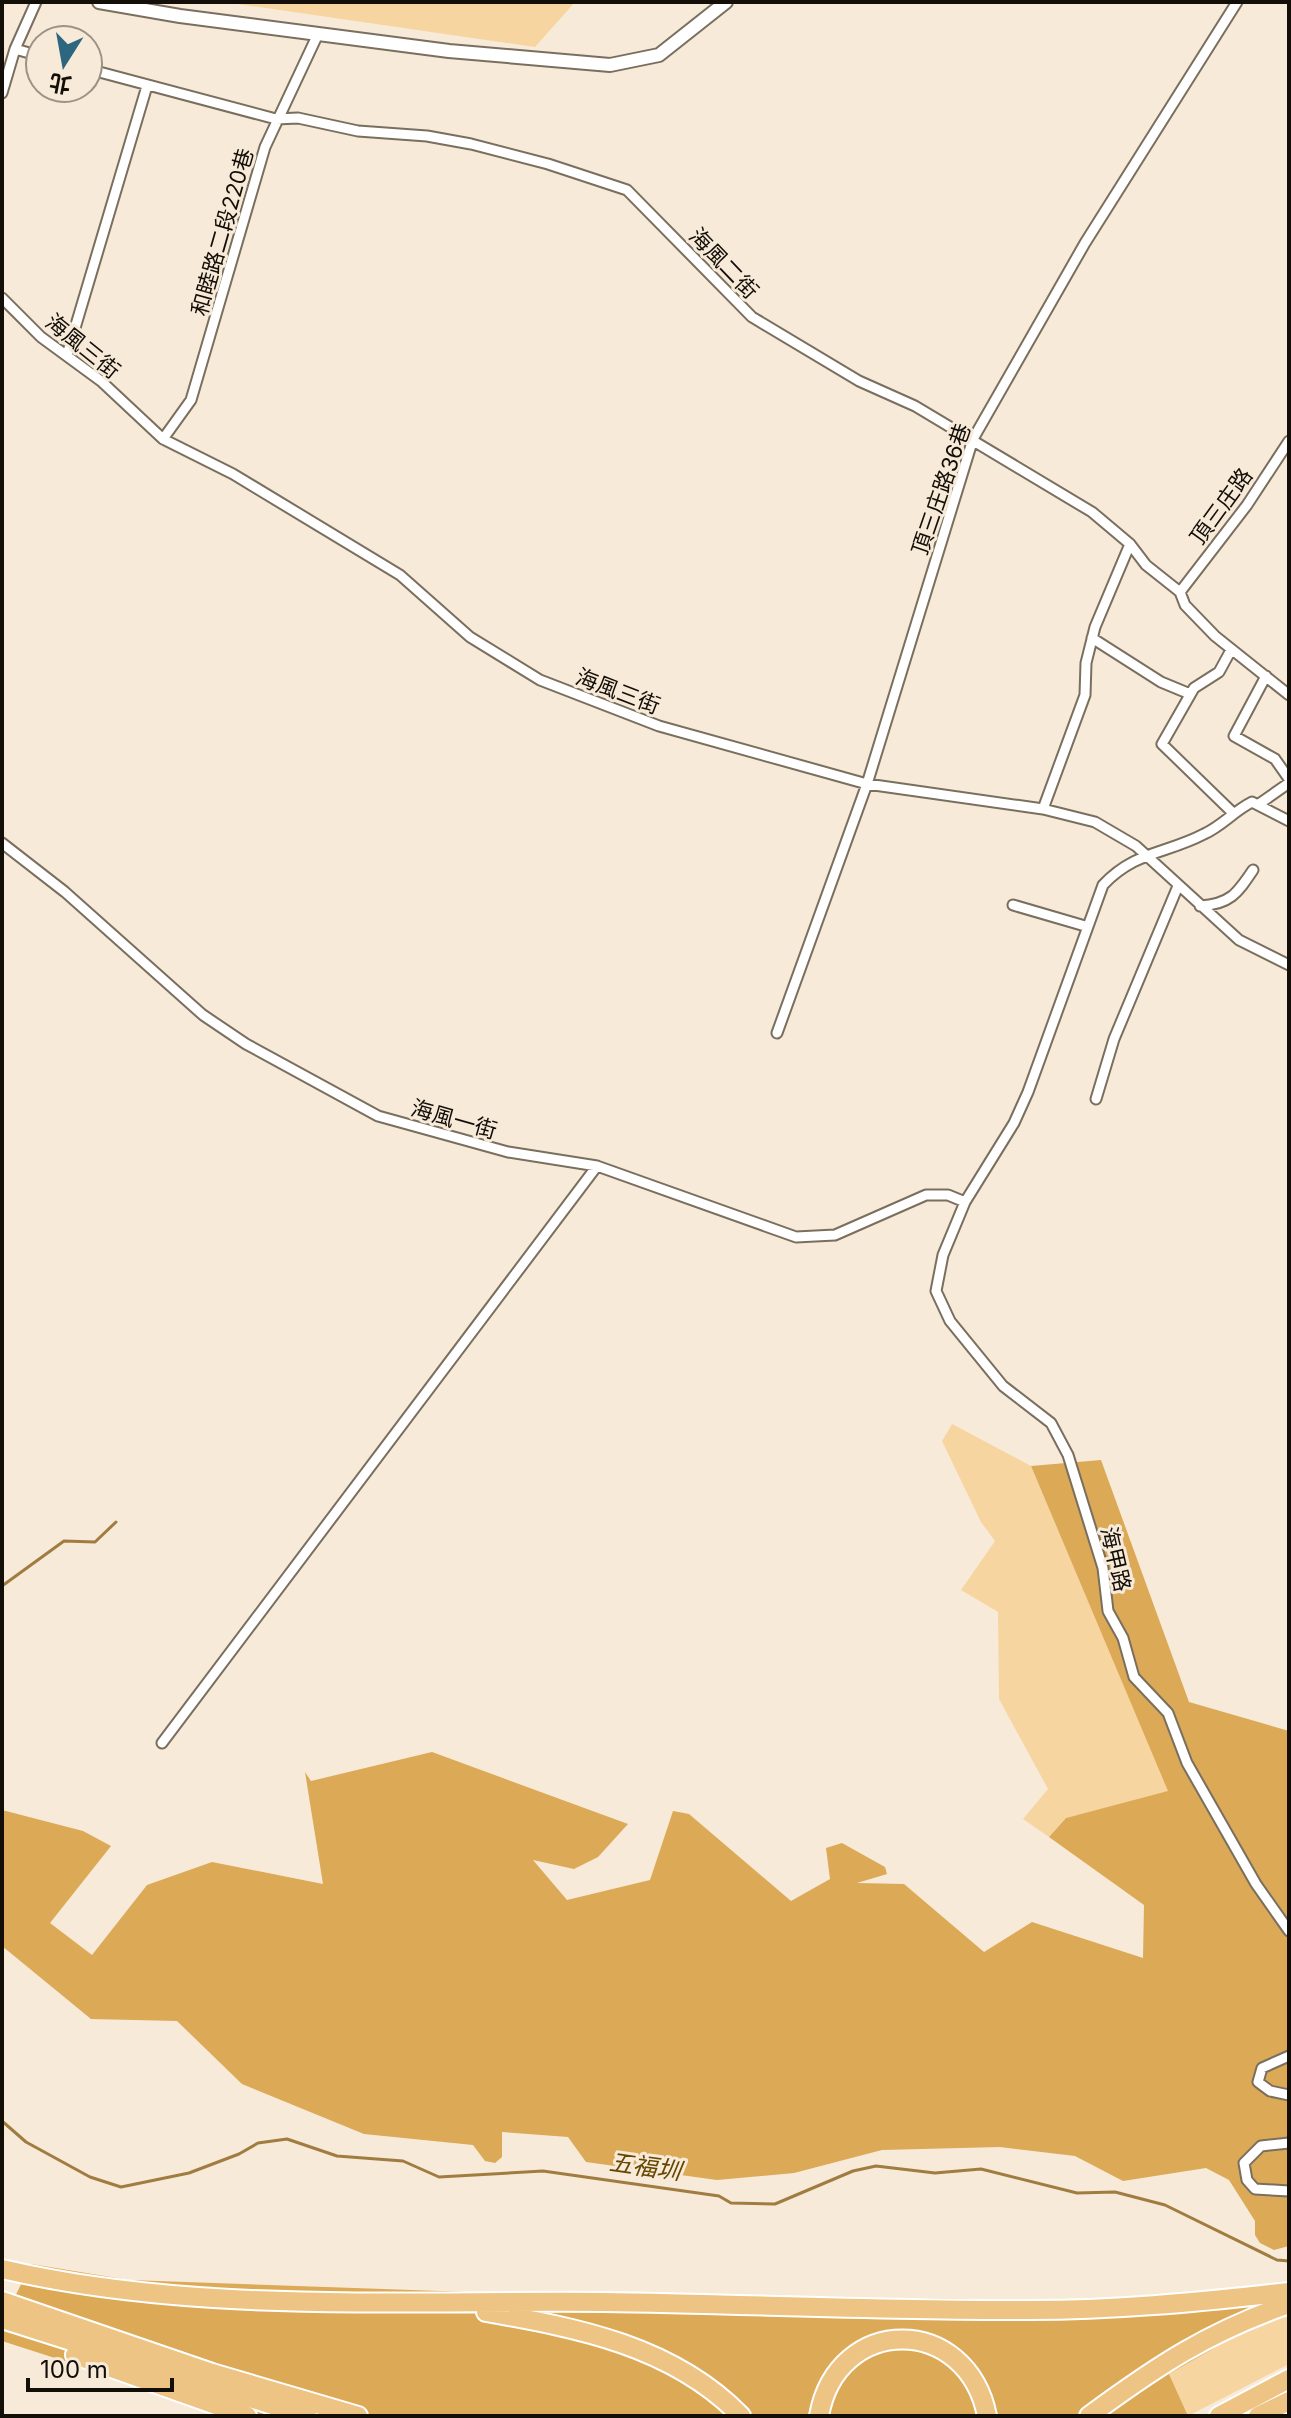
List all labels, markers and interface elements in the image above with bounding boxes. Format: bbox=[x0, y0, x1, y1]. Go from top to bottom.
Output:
north arrow bbox=[24, 24, 104, 104]
text: 北 bbox=[47, 69, 73, 98]
street label: 和睦路二段220巷 bbox=[186, 145, 258, 319]
street label: 海風二街 bbox=[684, 222, 764, 304]
street label: 海風三街 bbox=[41, 308, 125, 384]
street label: 頂三庄路36巷 bbox=[906, 420, 976, 558]
street label: 頂三庄路 bbox=[1185, 463, 1257, 549]
street label: 海風三街 bbox=[572, 663, 664, 719]
street label: 海風一街 bbox=[408, 1094, 500, 1144]
street label: 海甲路 bbox=[1096, 1524, 1136, 1594]
water label: 五福圳 bbox=[607, 2147, 686, 2186]
scale bar bbox=[28, 2342, 172, 2392]
text: 100 m bbox=[40, 2355, 108, 2384]

